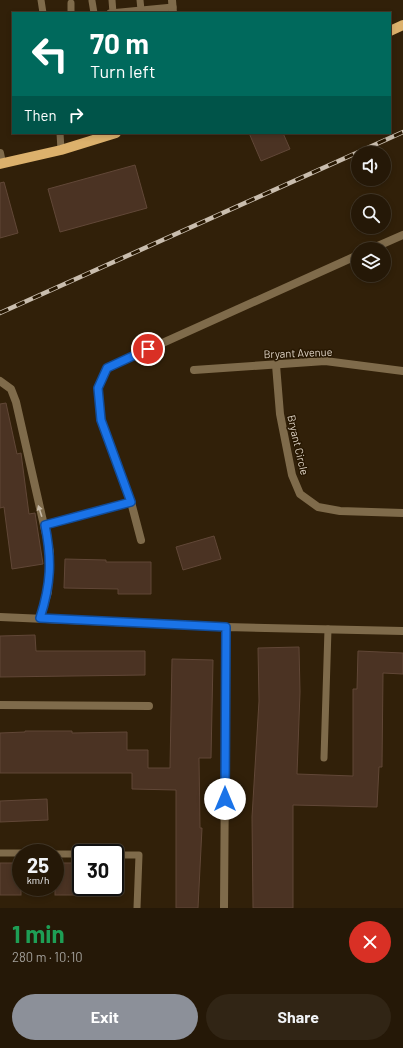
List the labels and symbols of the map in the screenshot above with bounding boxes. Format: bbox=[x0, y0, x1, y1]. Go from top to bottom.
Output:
pin bbox=[131, 332, 165, 366]
street label: Bryant Avenue bbox=[263, 345, 333, 360]
street label: Bryant Circle bbox=[285, 413, 312, 476]
one-way arrow bbox=[37, 505, 43, 517]
position arrow bbox=[204, 778, 246, 820]
speed limit sign: 30 bbox=[72, 844, 124, 896]

